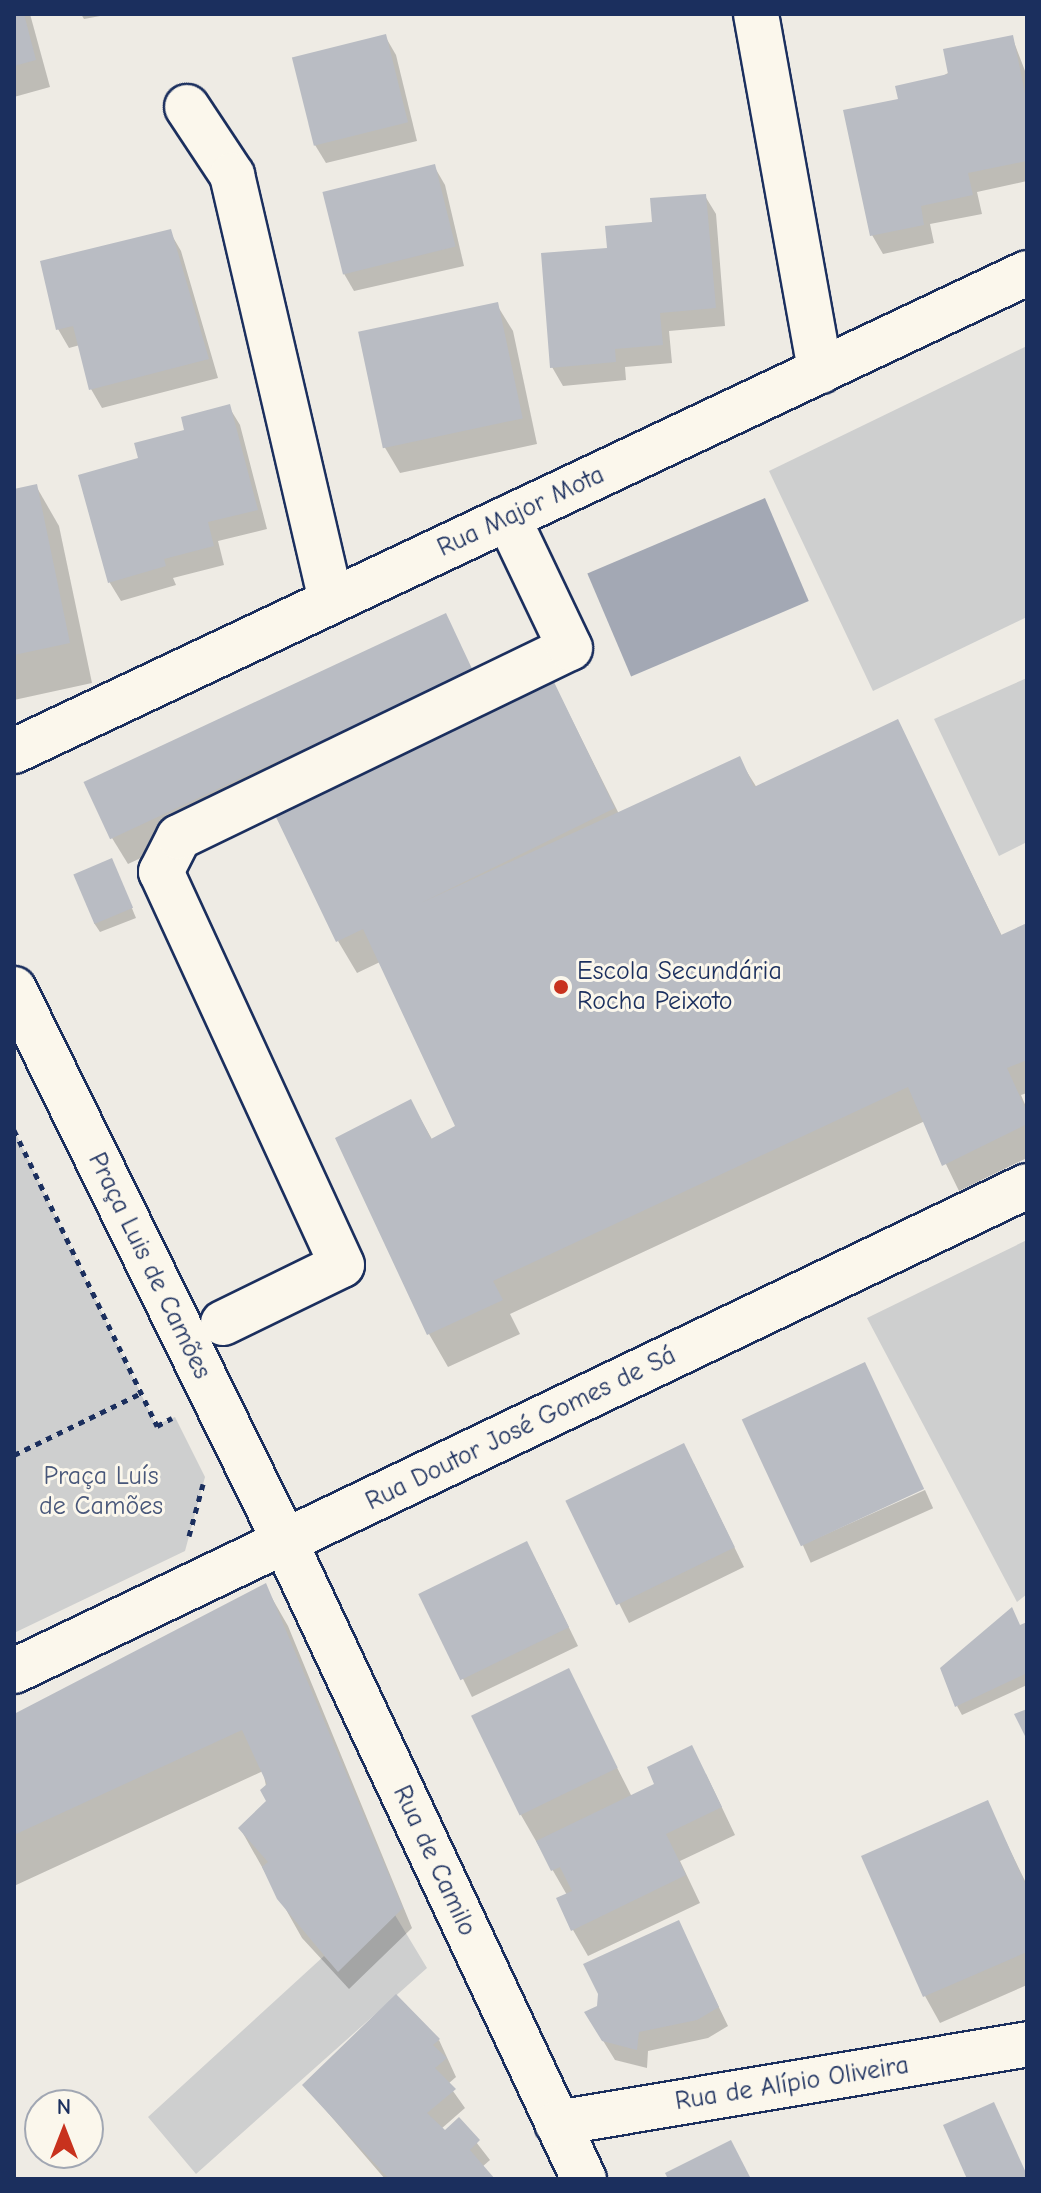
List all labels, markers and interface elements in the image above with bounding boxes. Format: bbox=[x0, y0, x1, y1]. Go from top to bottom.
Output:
street label: Rua Major Mota bbox=[433, 460, 609, 564]
place label: Escola Secundária Rocha Peixoto bbox=[577, 956, 782, 1018]
marker: Escola Secundária Rocha Peixoto bbox=[552, 978, 570, 996]
street label: Praça Luis de Camões bbox=[81, 1148, 217, 1384]
street label: Rua Doutor José Gomes de Sá bbox=[361, 1340, 681, 1518]
park label: Praça Luís de Camões bbox=[39, 1461, 163, 1522]
street label: Rua de Camilo bbox=[386, 1781, 482, 1941]
street label: Rua de Alípio Oliveira bbox=[673, 2050, 911, 2118]
north arrow bbox=[24, 2089, 104, 2169]
text: N bbox=[57, 2094, 71, 2120]

